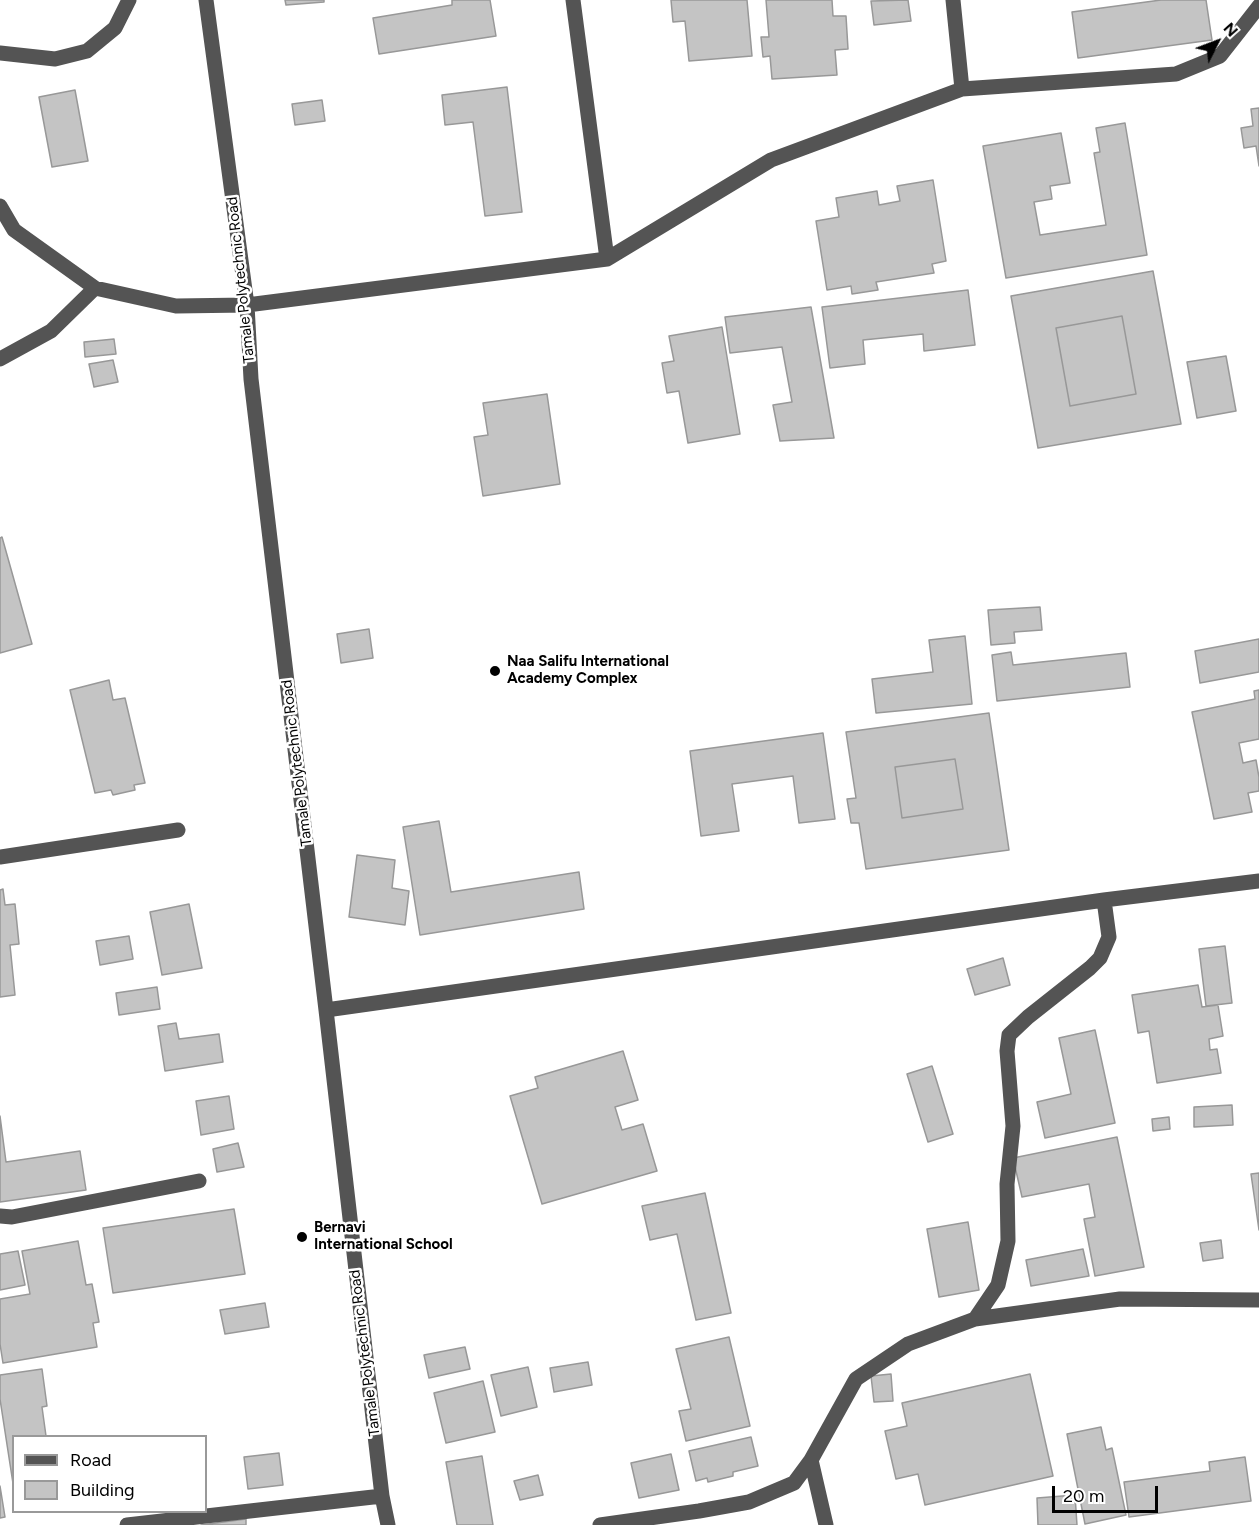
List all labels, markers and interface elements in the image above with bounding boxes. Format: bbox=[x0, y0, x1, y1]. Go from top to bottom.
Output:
north arrow bbox=[1187, 12, 1247, 72]
text: N bbox=[1220, 19, 1242, 41]
street label: Tamale Polytechnic Road bbox=[223, 196, 259, 364]
place label: Naa Salifu International Academy Complex bbox=[507, 653, 669, 688]
marker: Naa Salifu International Academy Complex bbox=[488, 664, 502, 678]
street label: Tamale Polytechnic Road bbox=[278, 679, 316, 847]
place label: Bernavi International School bbox=[314, 1219, 453, 1254]
marker: Bernavi International School bbox=[295, 1230, 309, 1244]
street label: Tamale Polytechnic Road bbox=[346, 1269, 384, 1437]
legend bbox=[12, 1435, 207, 1513]
text: Road bbox=[70, 1449, 111, 1471]
scale bar bbox=[1055, 1474, 1162, 1512]
text: Building bbox=[70, 1479, 135, 1501]
text: 20 m bbox=[1063, 1485, 1104, 1507]

